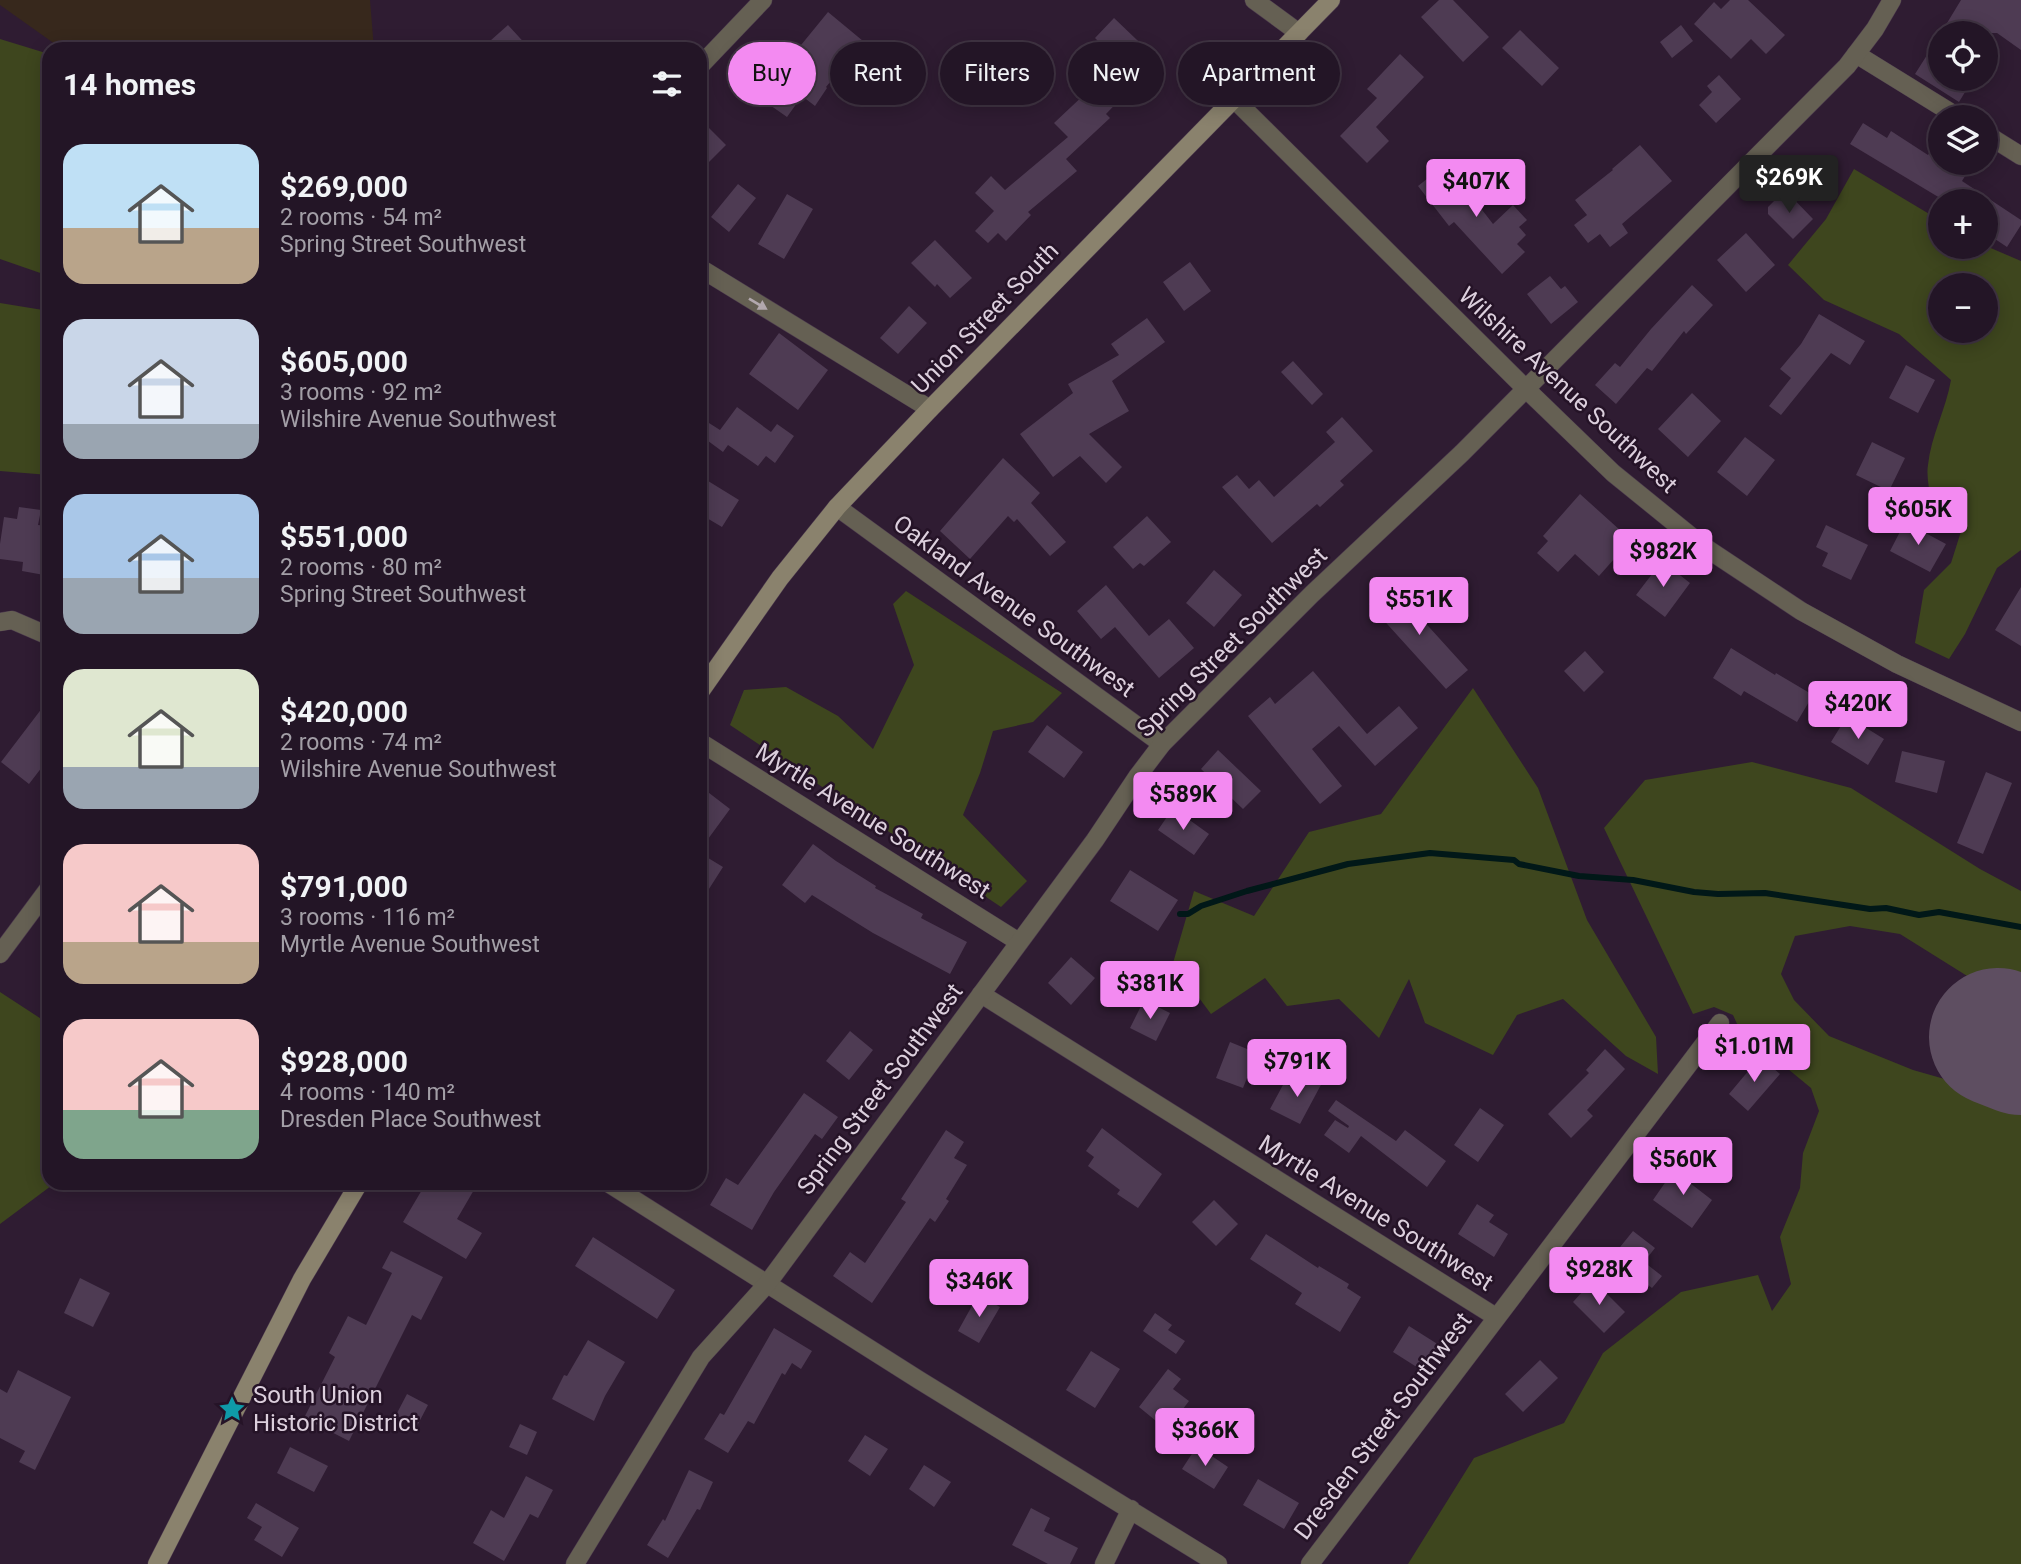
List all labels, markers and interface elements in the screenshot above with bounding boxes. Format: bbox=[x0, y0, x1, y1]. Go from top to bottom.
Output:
map controls bbox=[1928, 21, 1998, 343]
button: locate bbox=[1928, 21, 1998, 91]
chip: Buy bbox=[728, 42, 816, 105]
chip: Rent bbox=[830, 42, 926, 105]
chip: Filters bbox=[940, 42, 1054, 105]
chip: New bbox=[1068, 42, 1164, 105]
chip: Apartment bbox=[1178, 42, 1340, 105]
icon: filters bbox=[648, 65, 686, 103]
text: 14 homes bbox=[63, 67, 196, 102]
button: layers bbox=[1928, 105, 1998, 175]
pin: $269K bbox=[1740, 156, 1838, 215]
pin: $407K bbox=[1427, 160, 1525, 219]
text: $269K bbox=[1755, 164, 1823, 191]
text: $407K bbox=[1442, 168, 1510, 195]
text: $269,000 bbox=[280, 169, 408, 204]
icon: home bbox=[119, 172, 203, 256]
button: + bbox=[1928, 189, 1998, 259]
text: 2 rooms · 54 m² bbox=[280, 204, 442, 231]
text: Spring Street Southwest bbox=[280, 231, 526, 258]
street label: Union Street South bbox=[906, 237, 1064, 399]
button: − bbox=[1928, 273, 1998, 343]
street label: Wilshire Avenue Southwest bbox=[1453, 281, 1683, 499]
one-way arrow bbox=[749, 297, 768, 310]
text: $605,000 bbox=[280, 344, 408, 379]
icon: home bbox=[119, 347, 203, 431]
text: 3 rooms · 92 m² bbox=[280, 379, 442, 406]
text: Wilshire Avenue Southwest bbox=[280, 406, 557, 433]
pin: $605K bbox=[1869, 488, 1967, 547]
text: $605K bbox=[1884, 496, 1952, 523]
street label: Oakland Avenue Southwest bbox=[888, 509, 1140, 703]
text: $551,000 bbox=[280, 519, 408, 554]
icon: home bbox=[119, 522, 203, 606]
pin: $982K bbox=[1614, 530, 1712, 589]
text: $982K bbox=[1629, 538, 1697, 565]
street label: Spring Street Southwest bbox=[1131, 541, 1333, 743]
text: 2 rooms · 80 m² bbox=[280, 554, 442, 581]
pin: $551K bbox=[1370, 578, 1468, 637]
text: Spring Street Southwest bbox=[280, 581, 526, 608]
text: $551K bbox=[1385, 586, 1453, 613]
pin: $420K bbox=[1809, 682, 1907, 741]
text: $420K bbox=[1824, 690, 1892, 717]
text: $420,000 bbox=[280, 694, 408, 729]
icon: home bbox=[119, 697, 203, 781]
text: 2 rooms · 74 m² bbox=[280, 729, 442, 756]
street label: Myrtle Avenue Southwest bbox=[751, 737, 995, 905]
text: Wilshire Avenue Southwest bbox=[280, 756, 557, 783]
pin: $589K bbox=[1134, 772, 1232, 832]
text: $589K bbox=[1149, 781, 1217, 808]
text: $791,000 bbox=[280, 869, 408, 904]
icon: home bbox=[119, 872, 203, 956]
text: 3 rooms · 116 m² bbox=[280, 904, 455, 931]
text: Myrtle Avenue Southwest bbox=[280, 931, 540, 958]
pin: $381K bbox=[1101, 962, 1199, 1021]
text: $381K bbox=[1116, 970, 1184, 997]
street label: Spring Street Southwest bbox=[792, 978, 969, 1200]
pin: $1.01M bbox=[1697, 1024, 1811, 1084]
text: $1.01M bbox=[1714, 1033, 1794, 1060]
pin: $791K bbox=[1248, 1040, 1346, 1099]
text: $928,000 bbox=[280, 1044, 408, 1079]
icon: home bbox=[119, 1047, 203, 1131]
text: $791K bbox=[1263, 1048, 1331, 1075]
text: 4 rooms · 140 m² bbox=[280, 1079, 455, 1106]
text: Dresden Place Southwest bbox=[280, 1106, 541, 1133]
street label: Myrtle Avenue Southwest bbox=[1254, 1129, 1498, 1297]
pin: $560K bbox=[1634, 1138, 1732, 1197]
text: $560K bbox=[1649, 1146, 1717, 1173]
pin: $928K bbox=[1550, 1248, 1648, 1307]
text: $928K bbox=[1565, 1256, 1633, 1283]
pin: $346K bbox=[930, 1260, 1028, 1319]
text: $346K bbox=[945, 1268, 1013, 1295]
street label: Dresden Street Southwest bbox=[1289, 1307, 1478, 1545]
place label: South Union Historic District bbox=[253, 1381, 418, 1437]
place icon: South Union Historic District bbox=[217, 1394, 247, 1424]
pin: $366K bbox=[1156, 1408, 1254, 1468]
text: $366K bbox=[1171, 1417, 1239, 1444]

